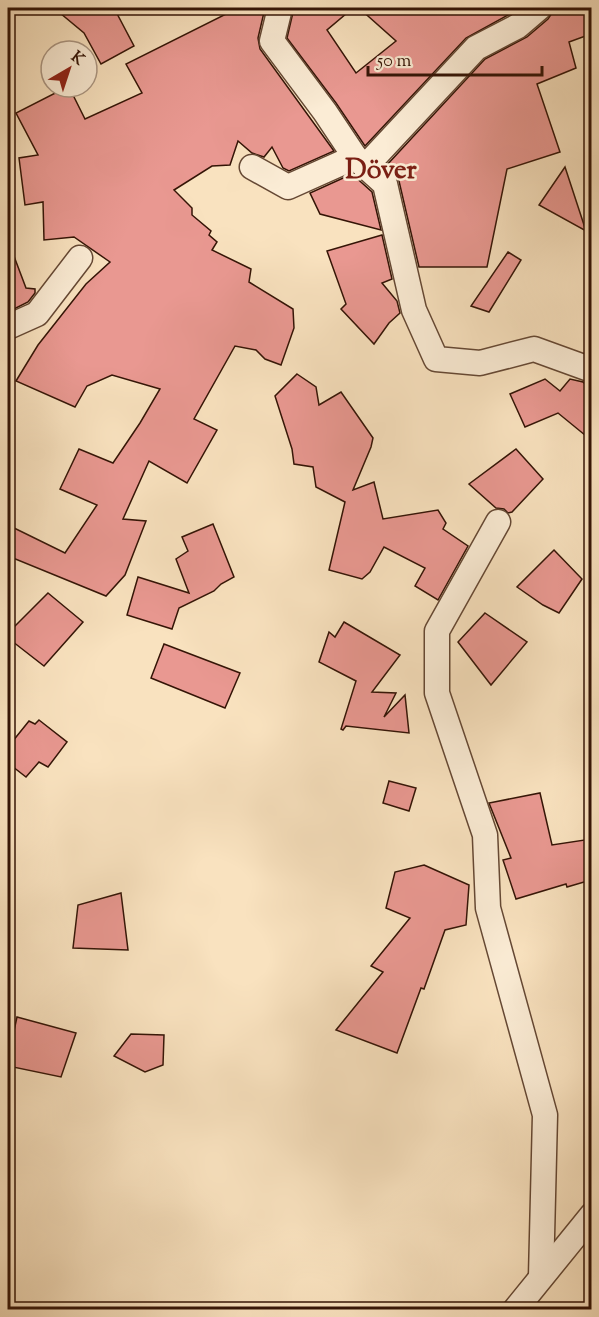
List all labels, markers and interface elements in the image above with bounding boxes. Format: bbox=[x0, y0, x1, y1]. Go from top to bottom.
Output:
north arrow bbox=[39, 39, 99, 99]
scale bar bbox=[368, 39, 542, 77]
text: K bbox=[65, 47, 89, 72]
text: 50 m bbox=[376, 49, 412, 75]
district label: Döver bbox=[345, 152, 418, 191]

